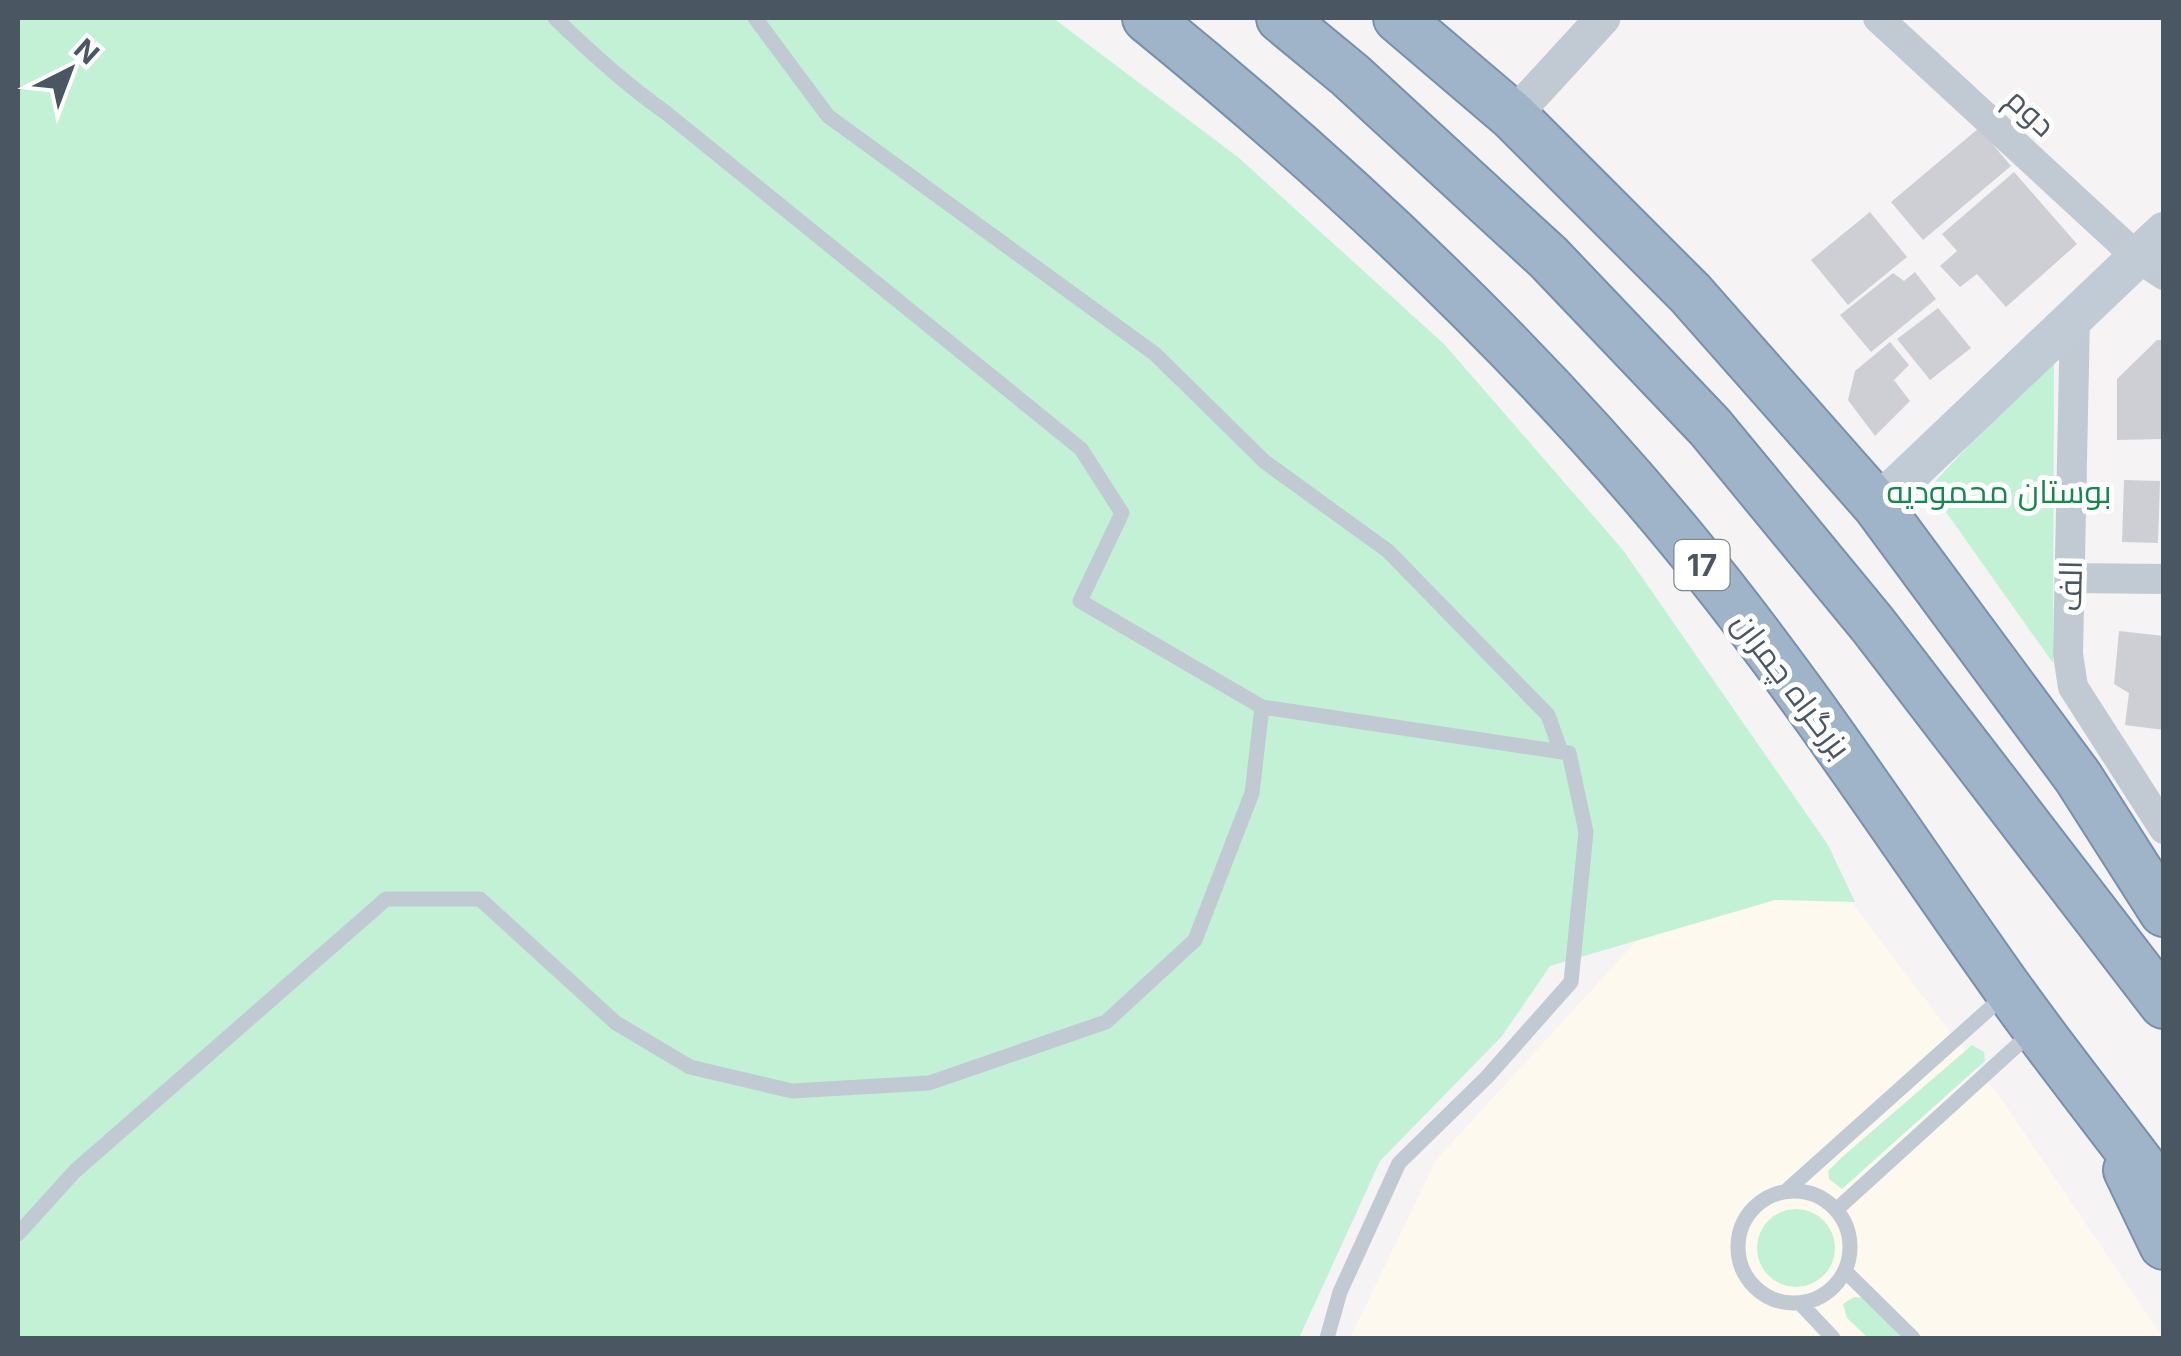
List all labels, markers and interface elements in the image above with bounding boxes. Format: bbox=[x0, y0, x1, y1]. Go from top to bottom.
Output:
north arrow bbox=[20, 20, 120, 120]
text: N bbox=[67, 32, 106, 71]
street label: دوم bbox=[1996, 80, 2064, 147]
park label: بوستان محمودیه bbox=[1886, 472, 2112, 511]
road number: 17 bbox=[1674, 540, 1730, 590]
street label: الف bbox=[2050, 560, 2090, 612]
street label: بزرگراه چمران bbox=[1723, 604, 1860, 767]

